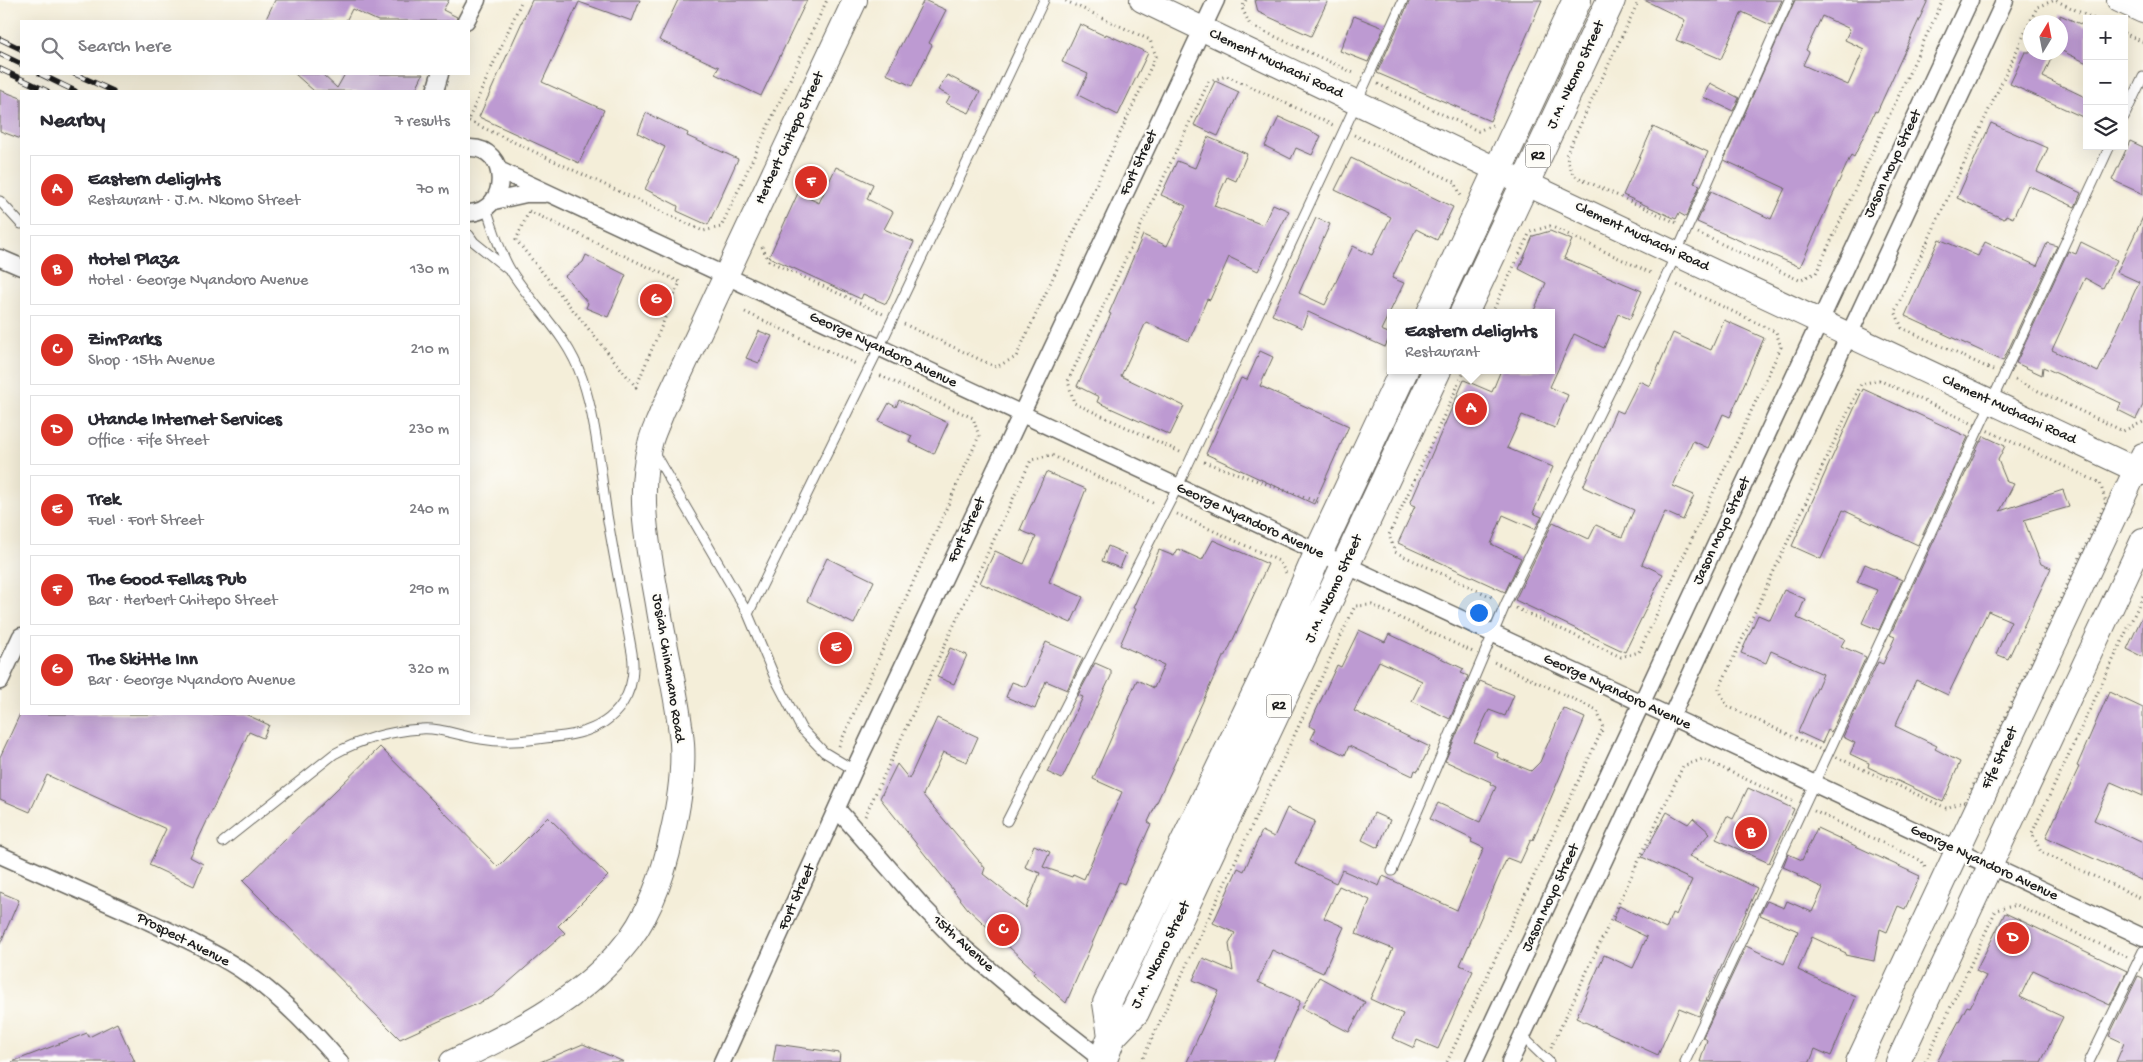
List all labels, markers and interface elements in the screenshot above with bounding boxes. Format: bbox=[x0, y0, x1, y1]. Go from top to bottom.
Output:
north arrow bbox=[2023, 15, 2068, 60]
map controls bbox=[2083, 15, 2128, 150]
button: + bbox=[2083, 15, 2128, 60]
street label: J.M. Nkomo Street bbox=[1543, 16, 1610, 132]
search box bbox=[20, 20, 470, 75]
street label: Clement Muchachi Road bbox=[1206, 25, 1347, 104]
icon: search bbox=[38, 34, 66, 62]
text: Search here bbox=[78, 36, 172, 59]
button: − bbox=[2083, 60, 2128, 105]
street label: Herbert Chitepo Street bbox=[751, 67, 829, 207]
street label: Jason Moyo Street bbox=[1860, 105, 1927, 221]
button: layers bbox=[2083, 105, 2128, 150]
text: Nearby bbox=[40, 110, 105, 135]
text: 7 results bbox=[395, 113, 450, 132]
street label: Fort Street bbox=[1116, 126, 1163, 200]
road number: R2 bbox=[1526, 144, 1550, 168]
pin: F bbox=[795, 163, 827, 201]
text: Eastern delights bbox=[88, 169, 220, 192]
text: A bbox=[52, 181, 62, 200]
text: 70 m bbox=[416, 181, 449, 200]
text: Restaurant · J.M. Nkomo Street bbox=[88, 192, 300, 211]
street label: Clement Muchachi Road bbox=[1572, 198, 1713, 277]
text: Hotel Plaza bbox=[88, 249, 179, 272]
text: B bbox=[53, 261, 61, 280]
text: 130 m bbox=[410, 261, 449, 280]
text: Hotel · George Nyandoro Avenue bbox=[88, 272, 308, 291]
pin: G bbox=[640, 281, 672, 319]
street label: George Nyandoro Avenue bbox=[806, 308, 960, 392]
popup bbox=[1387, 309, 1555, 374]
text: Eastern delights bbox=[1405, 321, 1537, 344]
text: ZimParks bbox=[88, 329, 161, 352]
text: C bbox=[53, 341, 61, 360]
text: 210 m bbox=[410, 341, 449, 360]
text: Restaurant bbox=[1405, 344, 1479, 363]
text: Shop · 15th Avenue bbox=[88, 352, 215, 371]
street label: Clement Muchachi Road bbox=[1939, 371, 2080, 450]
pin: A bbox=[1455, 390, 1487, 428]
text: Utande Internet Services bbox=[88, 409, 282, 432]
text: D bbox=[52, 421, 62, 440]
text: 230 m bbox=[409, 421, 449, 440]
text: Office · Fife Street bbox=[88, 432, 208, 451]
street label: Jason Moyo Street bbox=[1689, 472, 1756, 588]
street label: George Nyandoro Avenue bbox=[1173, 479, 1327, 563]
text: Trek bbox=[88, 489, 120, 512]
street label: Fort Street bbox=[944, 493, 991, 567]
text: E bbox=[52, 501, 62, 520]
text: 240 m bbox=[409, 501, 449, 520]
text: Fuel · Fort Street bbox=[88, 512, 203, 531]
street label: J.M. Nkomo Street bbox=[1301, 530, 1368, 646]
text: The Good Fellas Pub bbox=[88, 569, 247, 592]
text: F bbox=[53, 581, 61, 600]
text: 290 m bbox=[409, 581, 449, 600]
text: Bar · Herbert Chitepo Street bbox=[88, 592, 277, 611]
street label: Josiah Chinamano Road bbox=[647, 593, 689, 744]
your location bbox=[1466, 600, 1492, 626]
pin: E bbox=[820, 629, 852, 667]
text: The Skittle Inn bbox=[88, 649, 198, 672]
street label: George Nyandoro Avenue bbox=[1540, 650, 1694, 734]
text: G bbox=[52, 661, 62, 680]
text: 320 m bbox=[409, 661, 449, 680]
text: Bar · George Nyandoro Avenue bbox=[88, 672, 295, 691]
road number: R2 bbox=[1266, 694, 1292, 718]
street label: Fife Street bbox=[1977, 722, 2023, 793]
pin: B bbox=[1735, 814, 1767, 852]
street label: George Nyandoro Avenue bbox=[1907, 821, 2061, 905]
street label: Jason Moyo Street bbox=[1518, 839, 1585, 955]
street label: Fort Street bbox=[774, 859, 820, 934]
street label: J.M. Nkomo Street bbox=[1127, 897, 1196, 1012]
street label: Prospect Avenue bbox=[133, 908, 233, 971]
street label: 15th Avenue bbox=[928, 911, 998, 977]
pin: C bbox=[987, 911, 1019, 949]
pin: D bbox=[1997, 919, 2029, 957]

